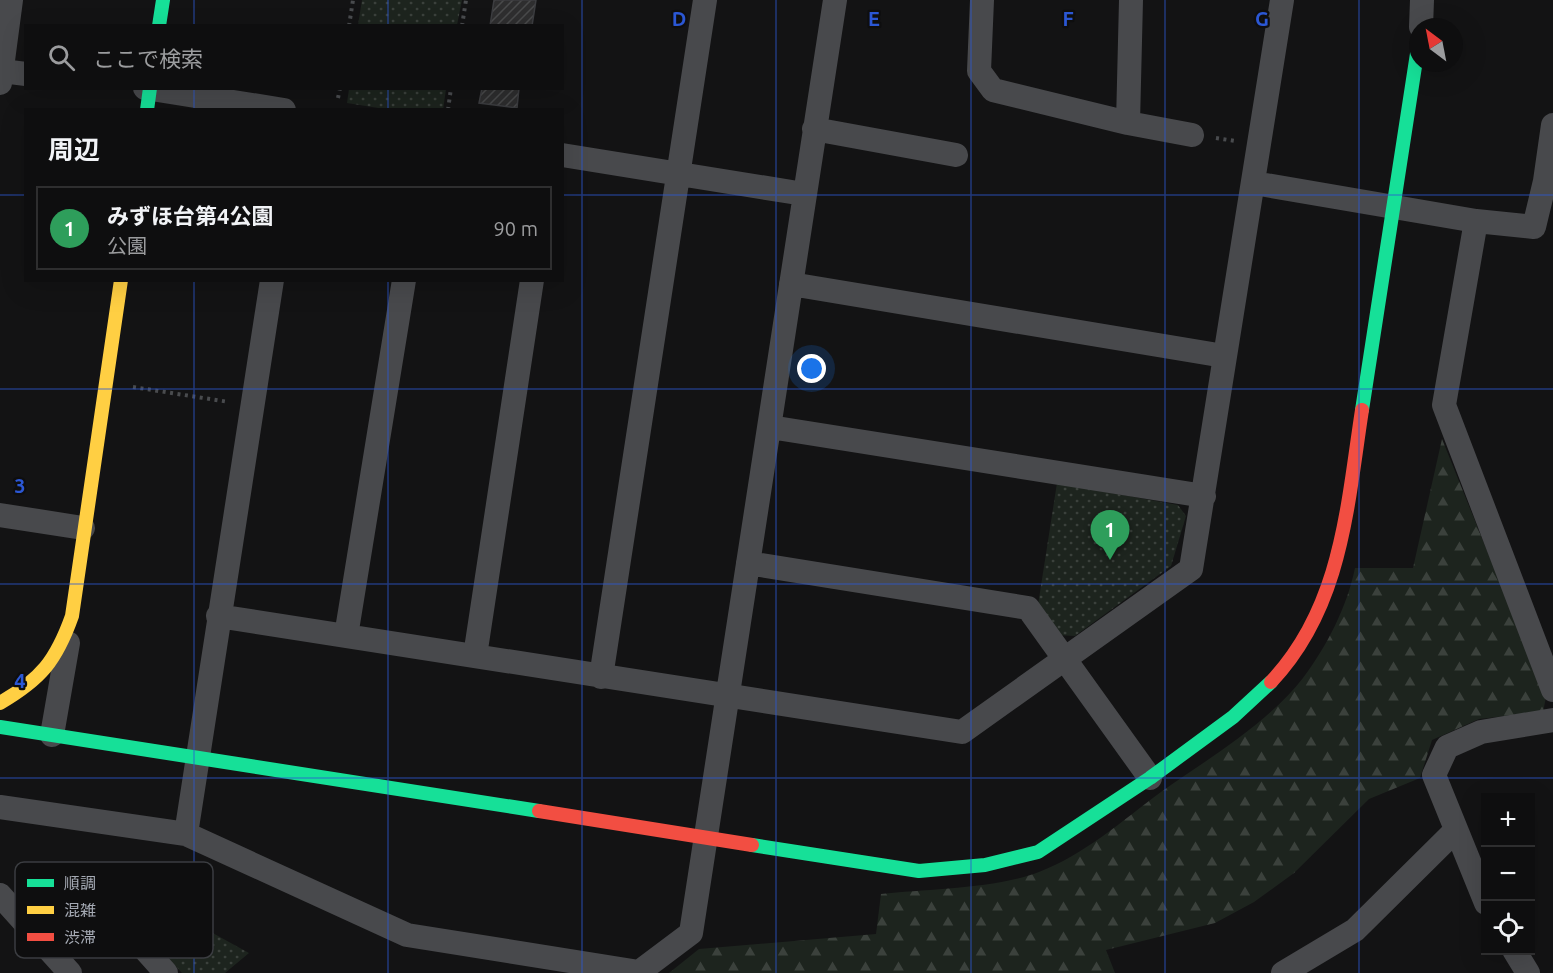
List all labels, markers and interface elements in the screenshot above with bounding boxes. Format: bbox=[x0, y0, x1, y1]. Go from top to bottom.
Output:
text: D bbox=[672, 7, 686, 30]
text: E bbox=[868, 7, 880, 30]
text: F bbox=[1062, 7, 1074, 30]
text: G bbox=[1255, 7, 1269, 30]
north arrow bbox=[1409, 18, 1463, 72]
search box bbox=[24, 24, 564, 90]
icon: search bbox=[45, 41, 78, 74]
text: ここで検索 bbox=[93, 46, 203, 71]
text: 周辺 bbox=[48, 135, 100, 164]
text: みずほ台第4公園 bbox=[107, 203, 273, 228]
text: 1 bbox=[64, 217, 75, 240]
text: 90 m bbox=[494, 217, 538, 240]
text: 公園 bbox=[107, 234, 147, 257]
your location bbox=[797, 354, 826, 383]
text: 3 bbox=[14, 474, 26, 497]
pin: 1 bbox=[1090, 510, 1130, 560]
text: 4 bbox=[14, 669, 26, 692]
map controls bbox=[1481, 793, 1535, 955]
button: + bbox=[1481, 793, 1535, 847]
button: − bbox=[1481, 847, 1535, 901]
legend bbox=[15, 862, 213, 958]
text: 順調 bbox=[64, 874, 96, 892]
text: 混雑 bbox=[64, 901, 96, 919]
button: locate bbox=[1481, 901, 1535, 955]
text: 渋滞 bbox=[64, 928, 96, 946]

